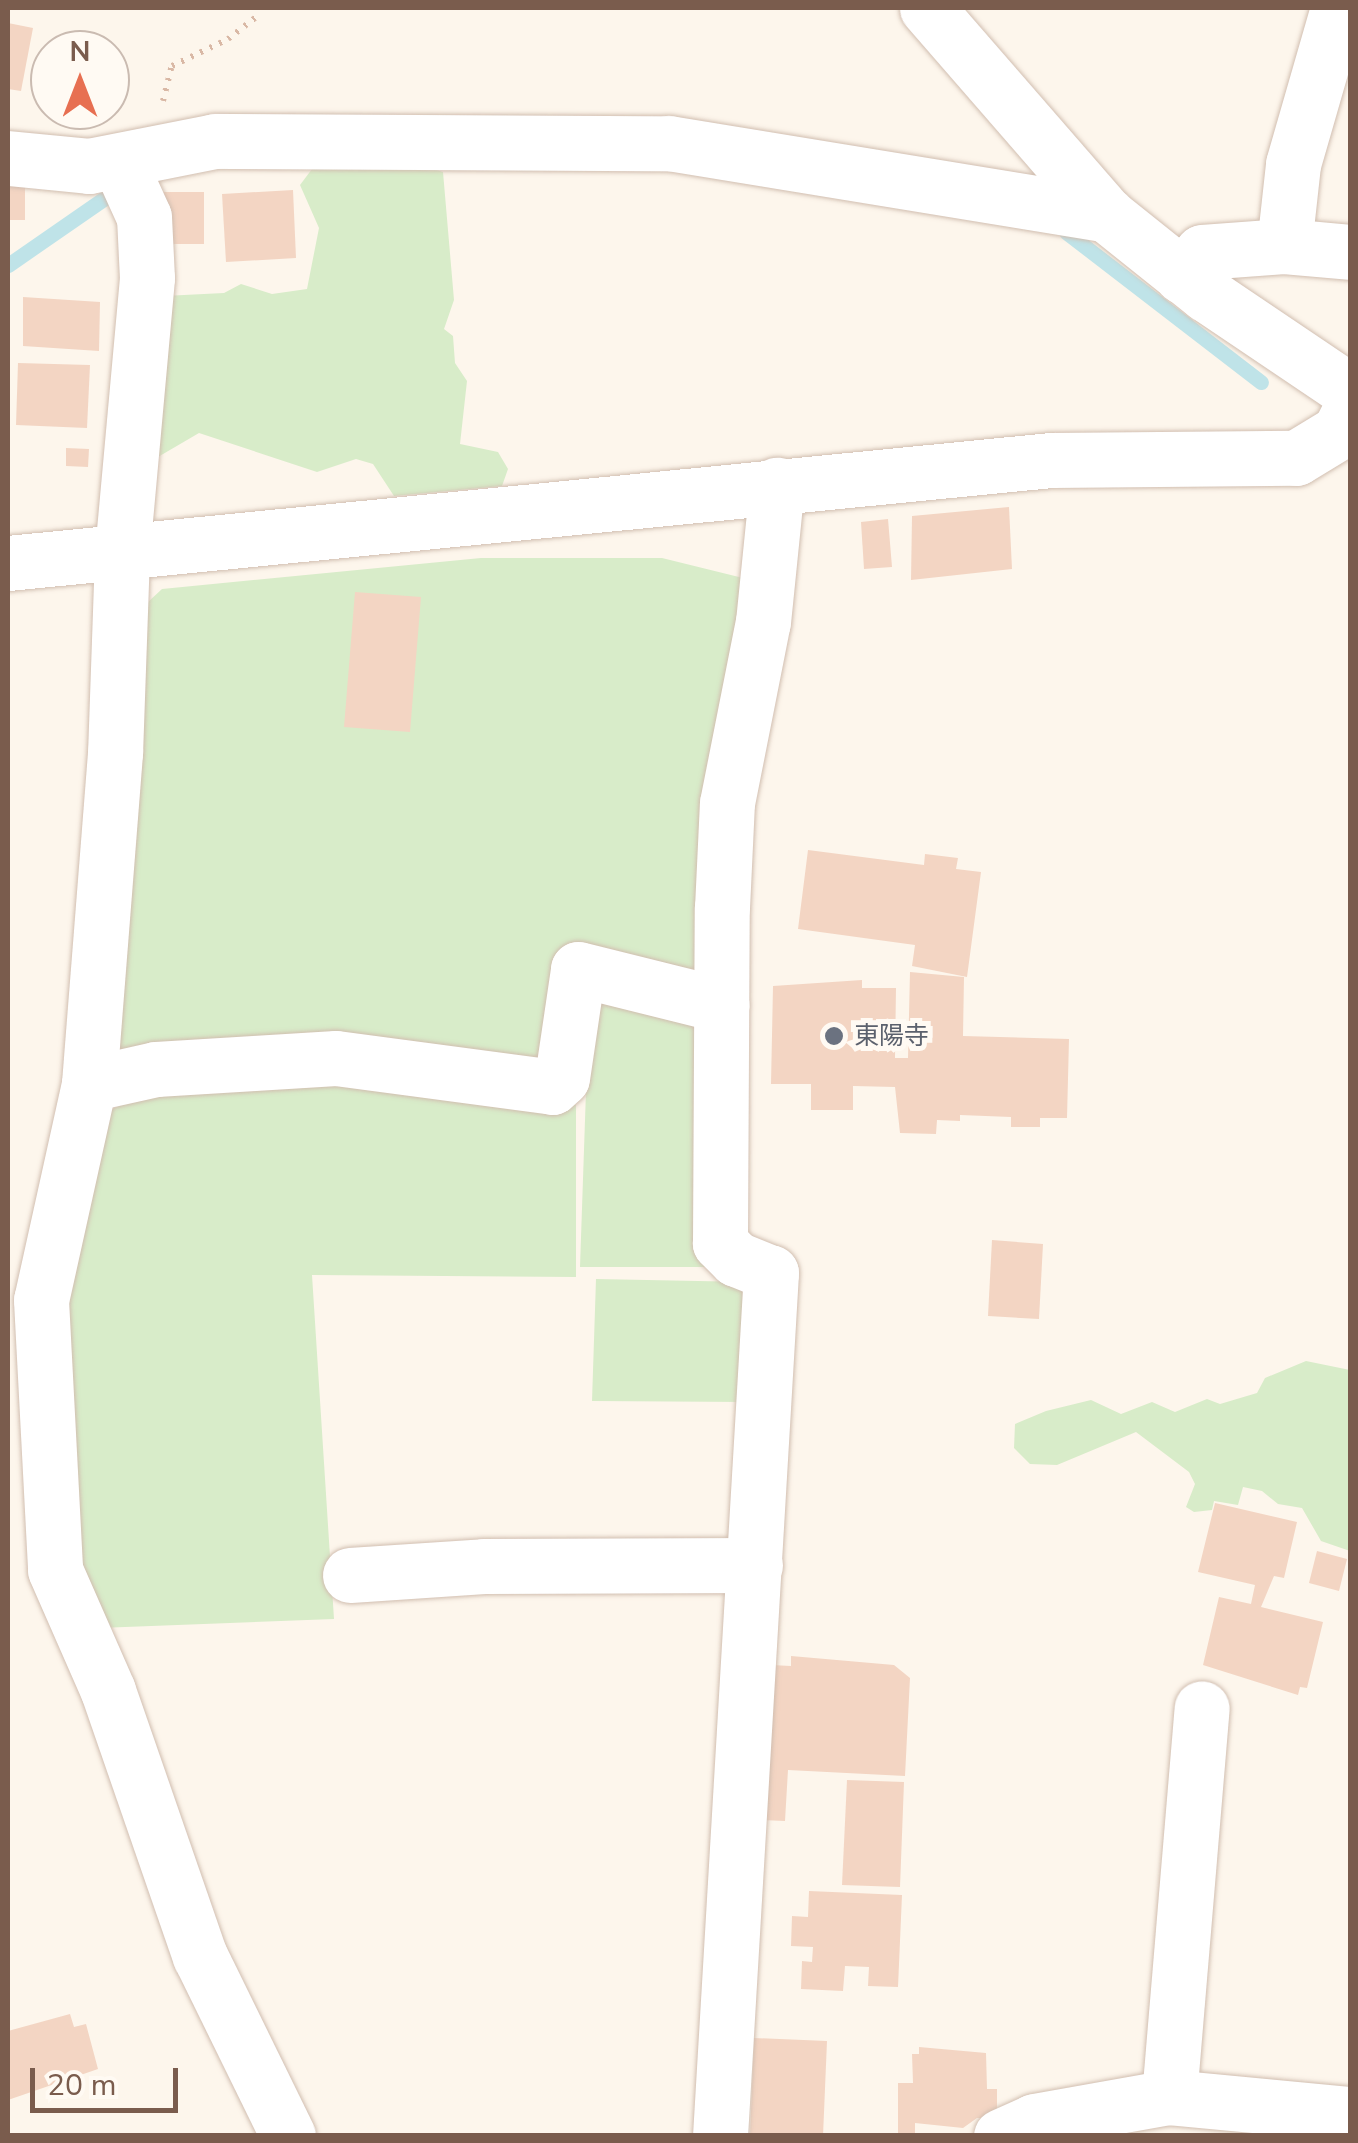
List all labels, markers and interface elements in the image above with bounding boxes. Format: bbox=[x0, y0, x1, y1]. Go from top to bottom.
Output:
north arrow bbox=[30, 30, 130, 130]
text: N bbox=[70, 33, 90, 71]
place label: 東陽寺 bbox=[854, 1021, 929, 1051]
marker: 東陽寺 bbox=[823, 1025, 845, 1047]
scale bar bbox=[35, 2048, 182, 2110]
text: 20 m bbox=[47, 2065, 116, 2106]

